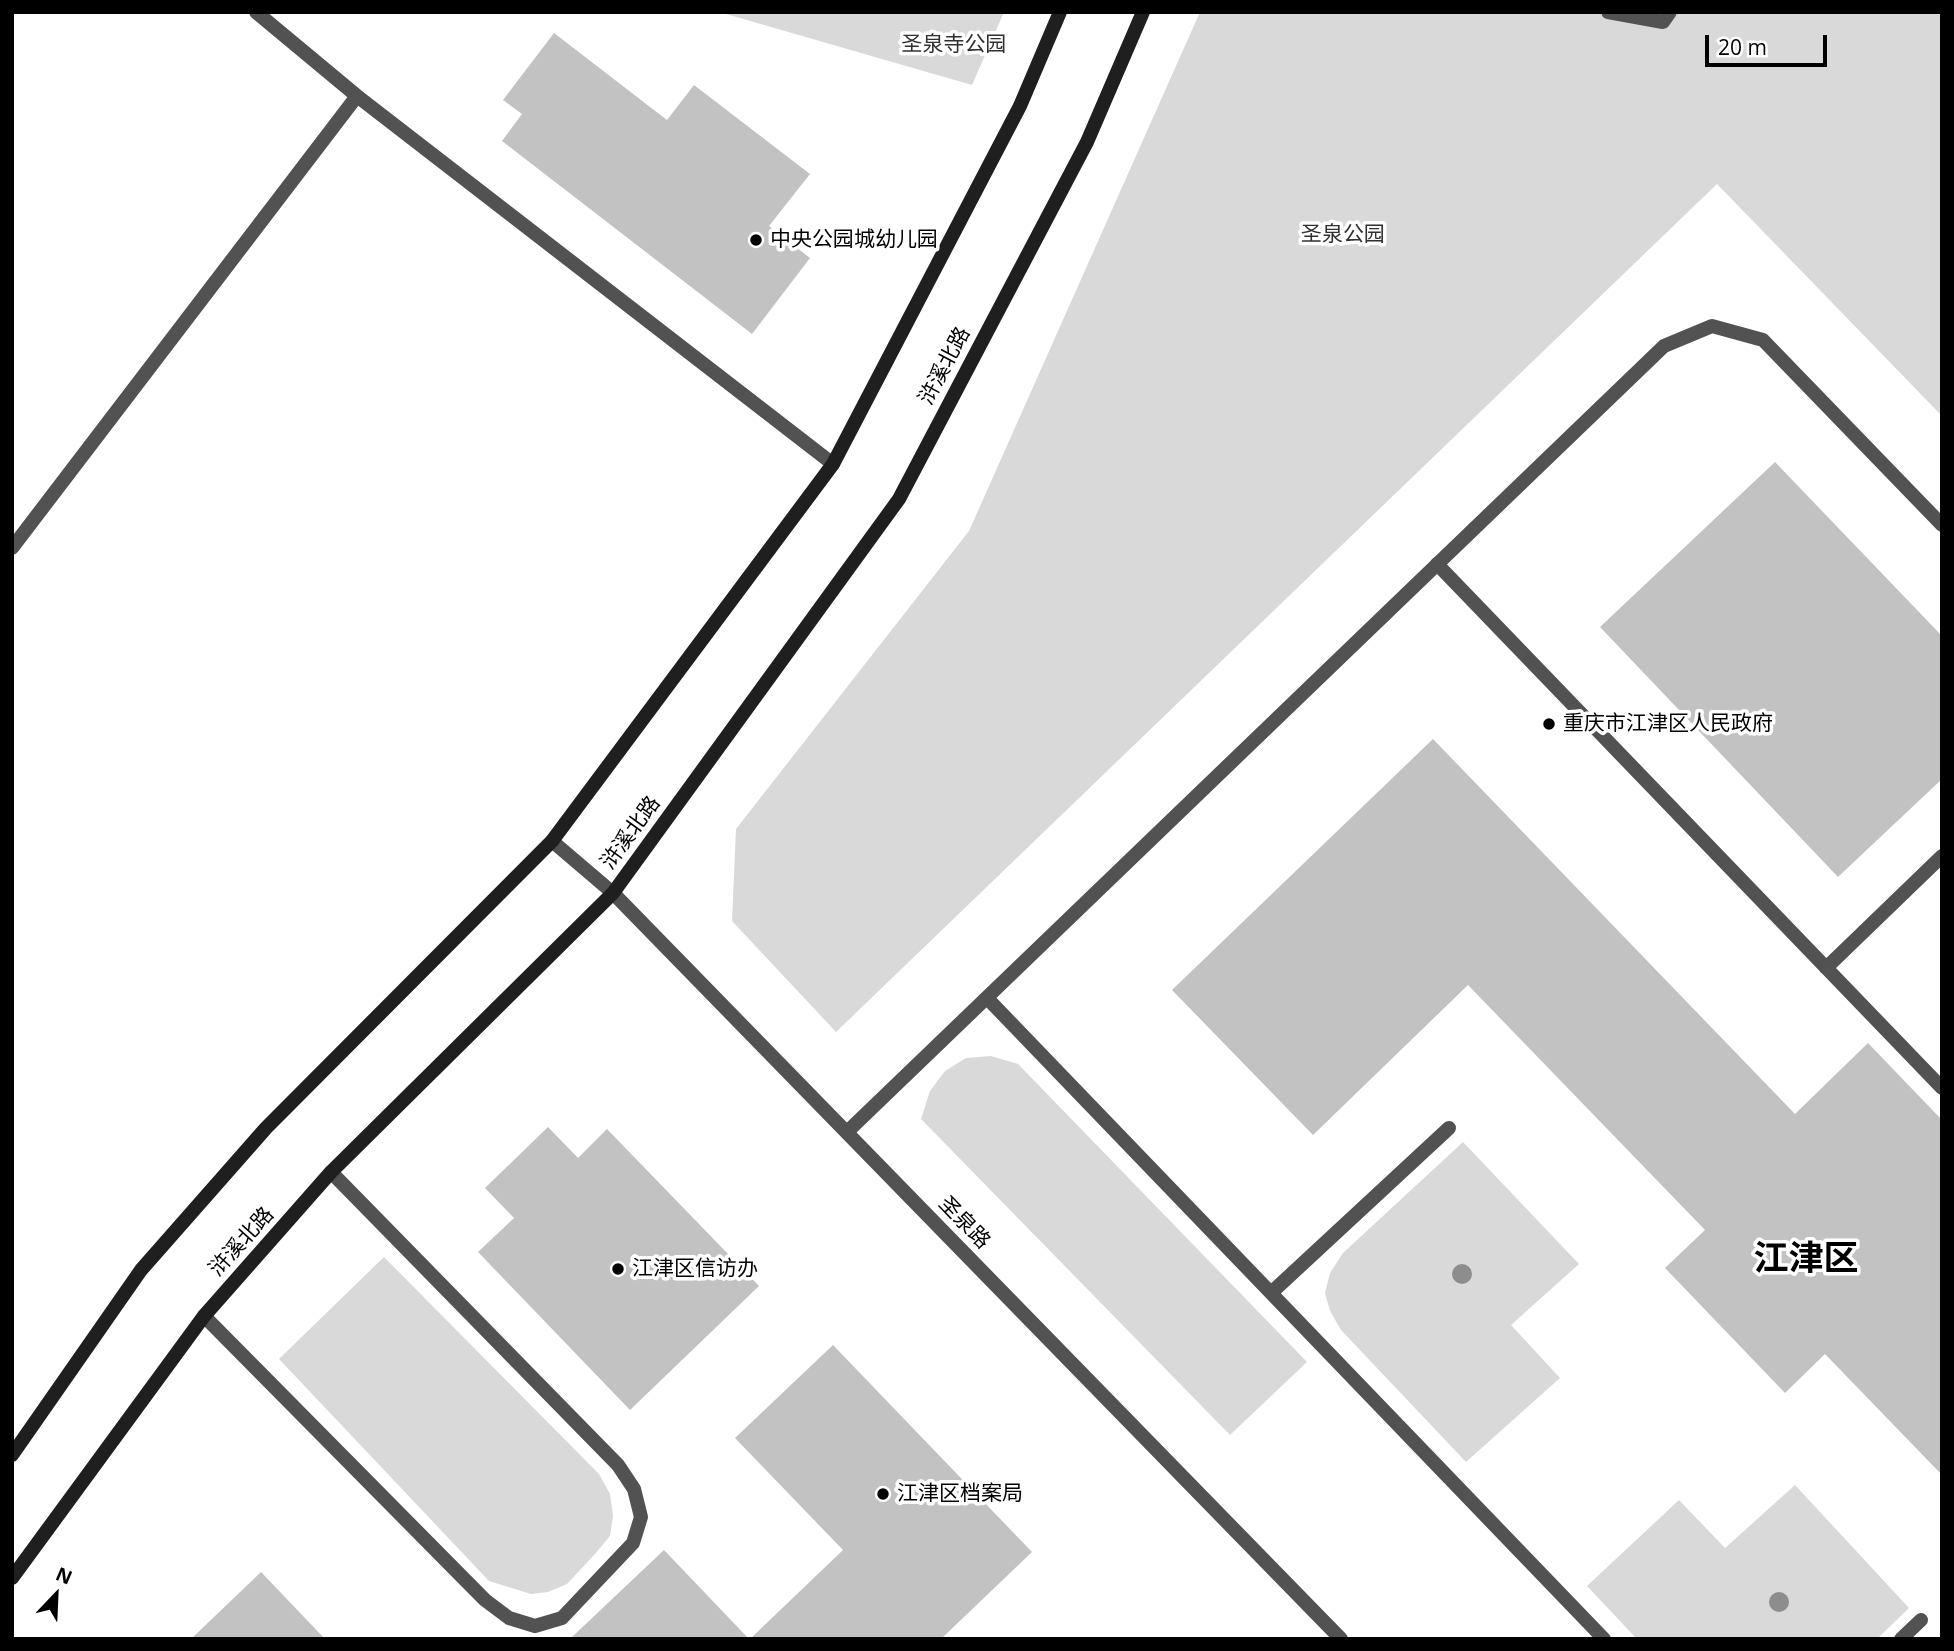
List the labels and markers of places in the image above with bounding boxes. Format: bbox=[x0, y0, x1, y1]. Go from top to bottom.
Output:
place label: 中央公园城幼儿园 bbox=[770, 227, 938, 253]
marker: 中央公园城幼儿园 bbox=[748, 232, 764, 248]
place label: 重庆市江津区人民政府 bbox=[1563, 711, 1773, 737]
marker: 重庆市江津区人民政府 bbox=[1541, 716, 1557, 732]
place label: 江津区信访办 bbox=[632, 1256, 758, 1282]
marker: 江津区信访办 bbox=[610, 1261, 626, 1277]
place label: 江津区档案局 bbox=[897, 1481, 1023, 1507]
marker: 江津区档案局 bbox=[875, 1486, 891, 1502]

